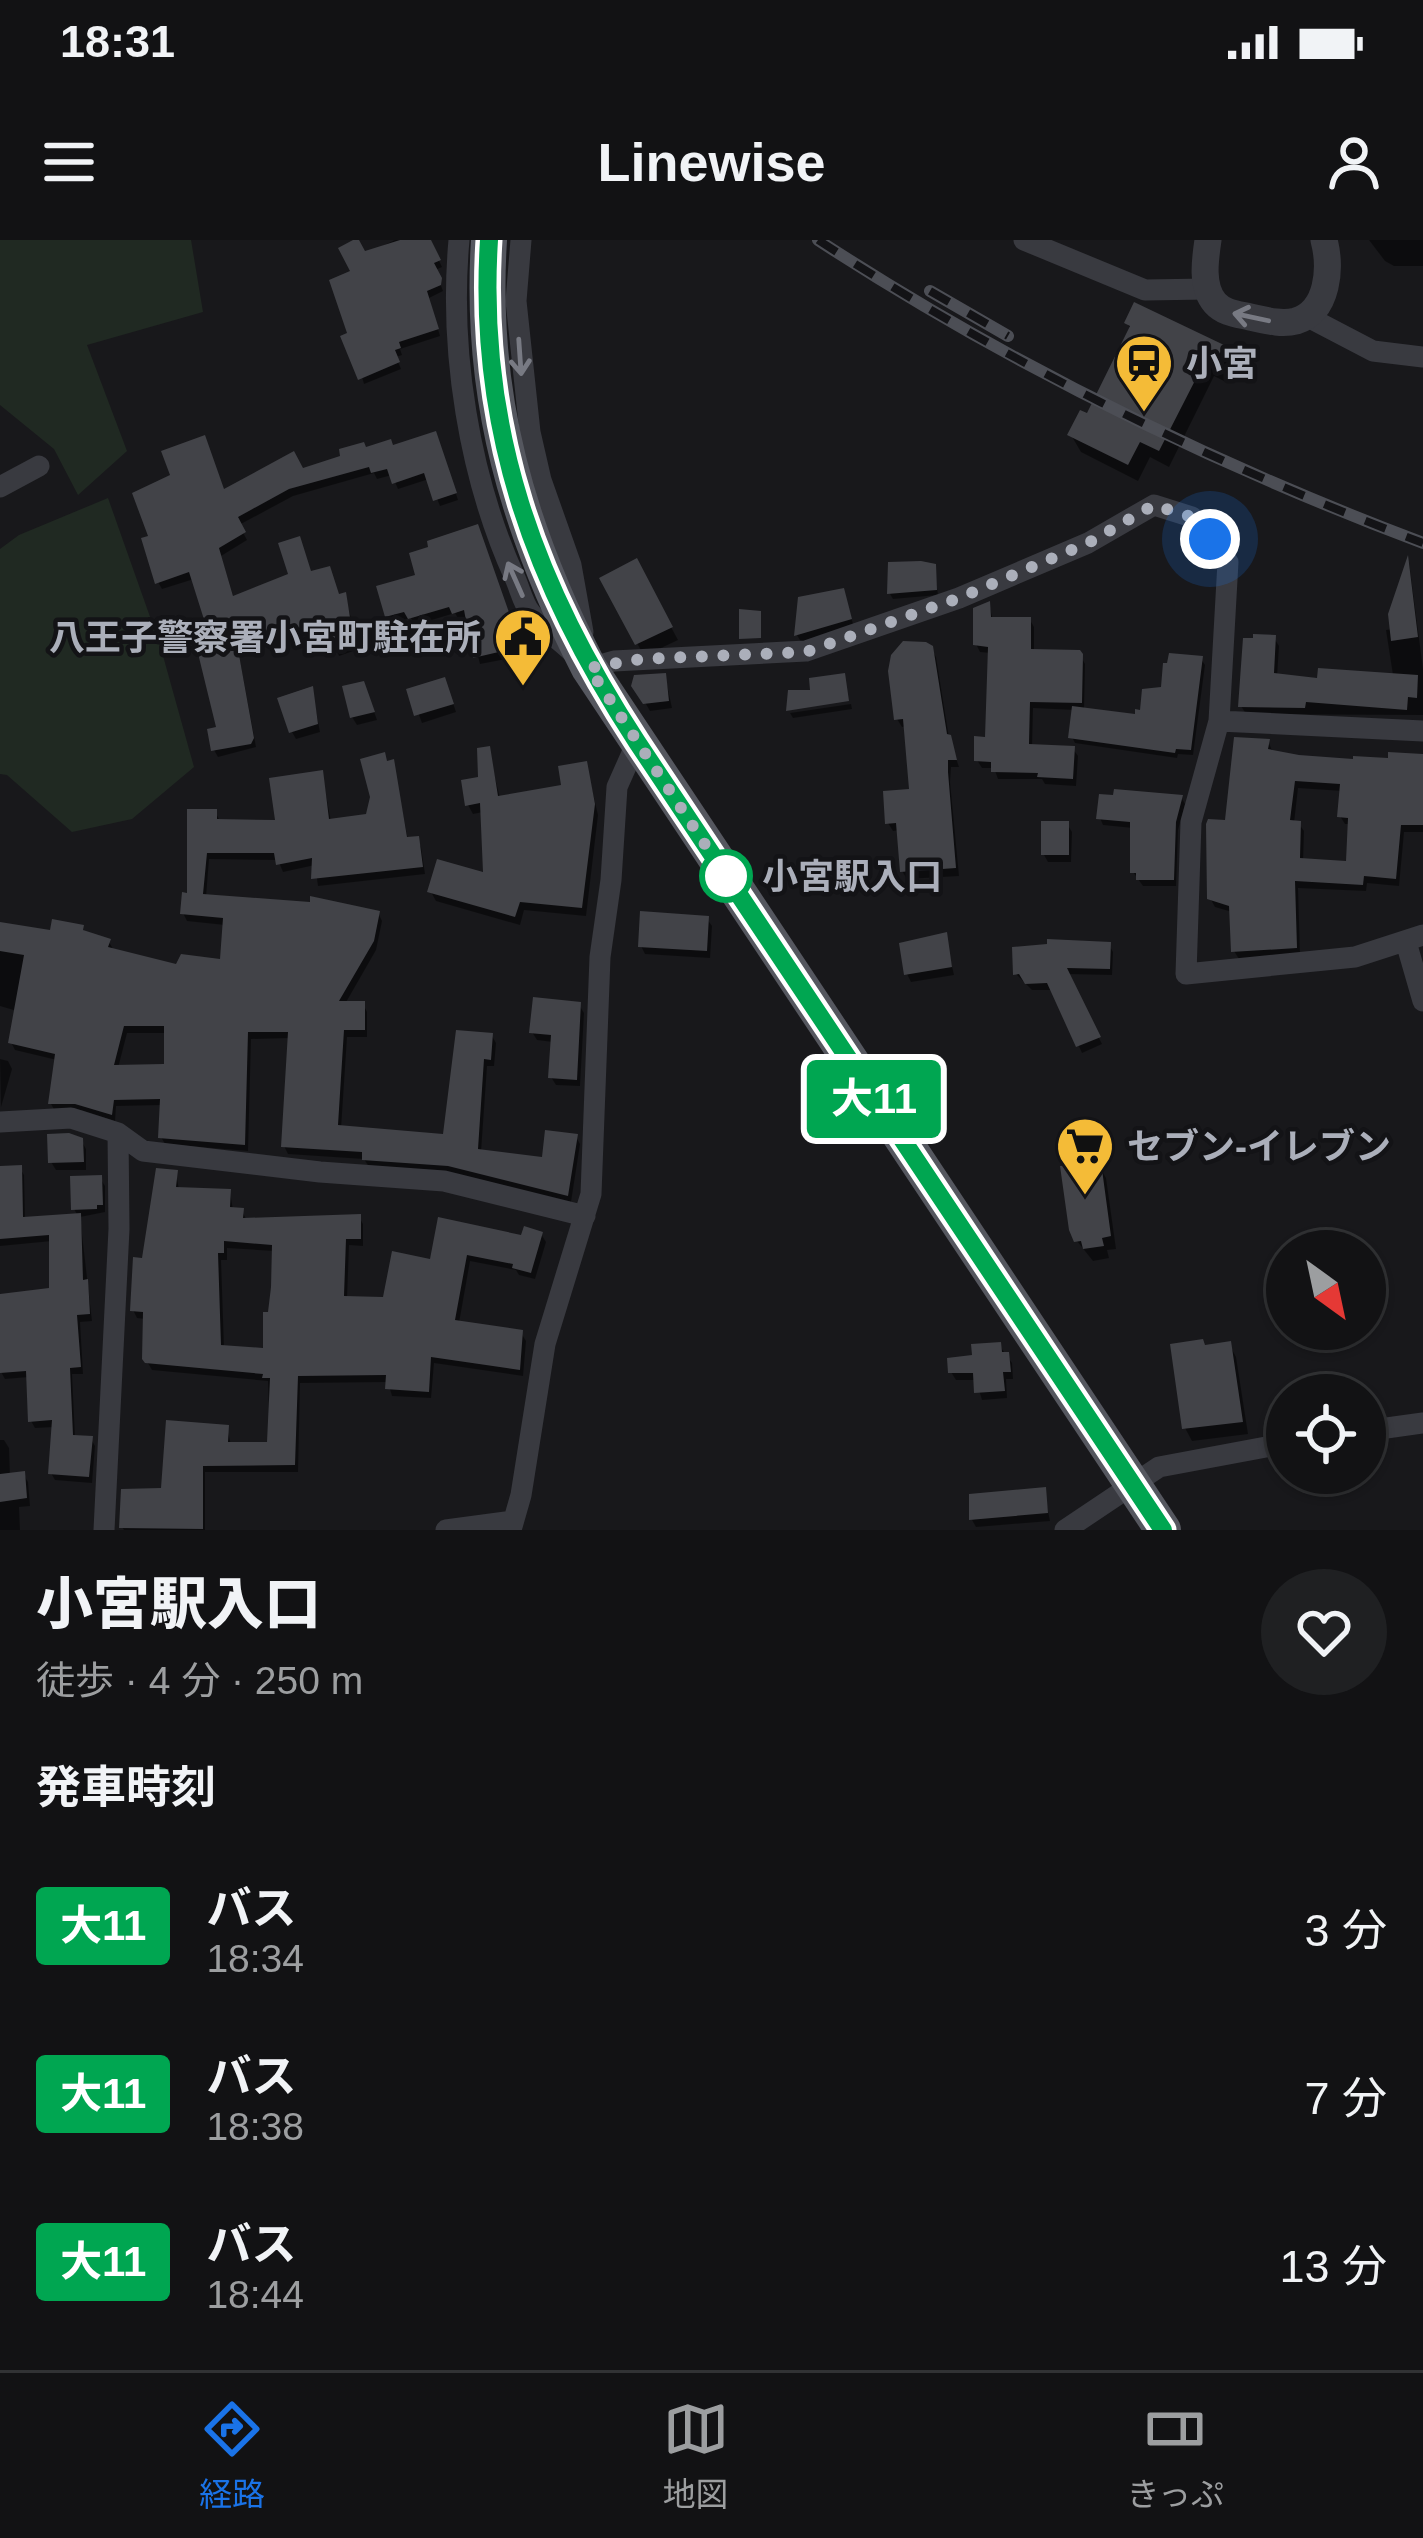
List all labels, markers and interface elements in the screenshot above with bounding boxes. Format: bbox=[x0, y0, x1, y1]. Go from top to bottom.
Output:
text: 18:31 bbox=[60, 16, 175, 67]
icon: menu bbox=[36, 129, 102, 195]
icon: person bbox=[1321, 129, 1387, 195]
text: Linewise bbox=[597, 132, 826, 192]
one-way arrow bbox=[1233, 304, 1271, 327]
station icon: 小宮 bbox=[1113, 332, 1175, 414]
one-way arrow bbox=[509, 337, 532, 376]
place label: 小宮 bbox=[1186, 343, 1258, 384]
your location bbox=[1180, 509, 1240, 569]
one-way arrow bbox=[503, 562, 525, 598]
public building icon: 八王子警察署小宮町駐在所 bbox=[492, 606, 554, 688]
place label: 八王子警察署小宮町駐在所 bbox=[49, 617, 481, 658]
marker: 小宮駅入口 bbox=[701, 851, 751, 901]
place label: 小宮駅入口 bbox=[762, 856, 942, 897]
line badge: 大11 bbox=[805, 1060, 943, 1138]
text: 大11 bbox=[831, 1075, 917, 1122]
supermarket icon: セブン-イレブン bbox=[1054, 1115, 1116, 1197]
place label: セブン-イレブン bbox=[1127, 1126, 1391, 1167]
north arrow bbox=[1266, 1230, 1386, 1350]
map controls bbox=[1266, 1230, 1386, 1494]
button: locate bbox=[1266, 1374, 1386, 1494]
button: heart bbox=[1261, 1569, 1387, 1695]
text: 小宮駅入口 bbox=[36, 1572, 321, 1636]
text: 徒歩 · 4 分 · 250 m bbox=[36, 1659, 363, 1702]
text: 発車時刻 bbox=[36, 1762, 216, 1813]
text: バス bbox=[206, 1883, 296, 1934]
text: 大11 bbox=[60, 1902, 146, 1949]
text: 3 分 bbox=[1304, 1905, 1387, 1956]
text: 18:34 bbox=[206, 1937, 304, 1980]
text: バス bbox=[206, 2051, 296, 2102]
text: 大11 bbox=[60, 2070, 146, 2117]
text: 7 分 bbox=[1304, 2073, 1387, 2124]
text: 18:38 bbox=[206, 2105, 304, 2148]
text: バス bbox=[206, 2219, 296, 2270]
text: 大11 bbox=[60, 2238, 146, 2285]
text: 13 分 bbox=[1279, 2241, 1387, 2292]
text: 18:44 bbox=[206, 2273, 304, 2316]
tab: 経路 bbox=[199, 2396, 265, 2516]
tab: 地図 bbox=[663, 2396, 729, 2516]
tab: きっぷ bbox=[1126, 2396, 1224, 2516]

